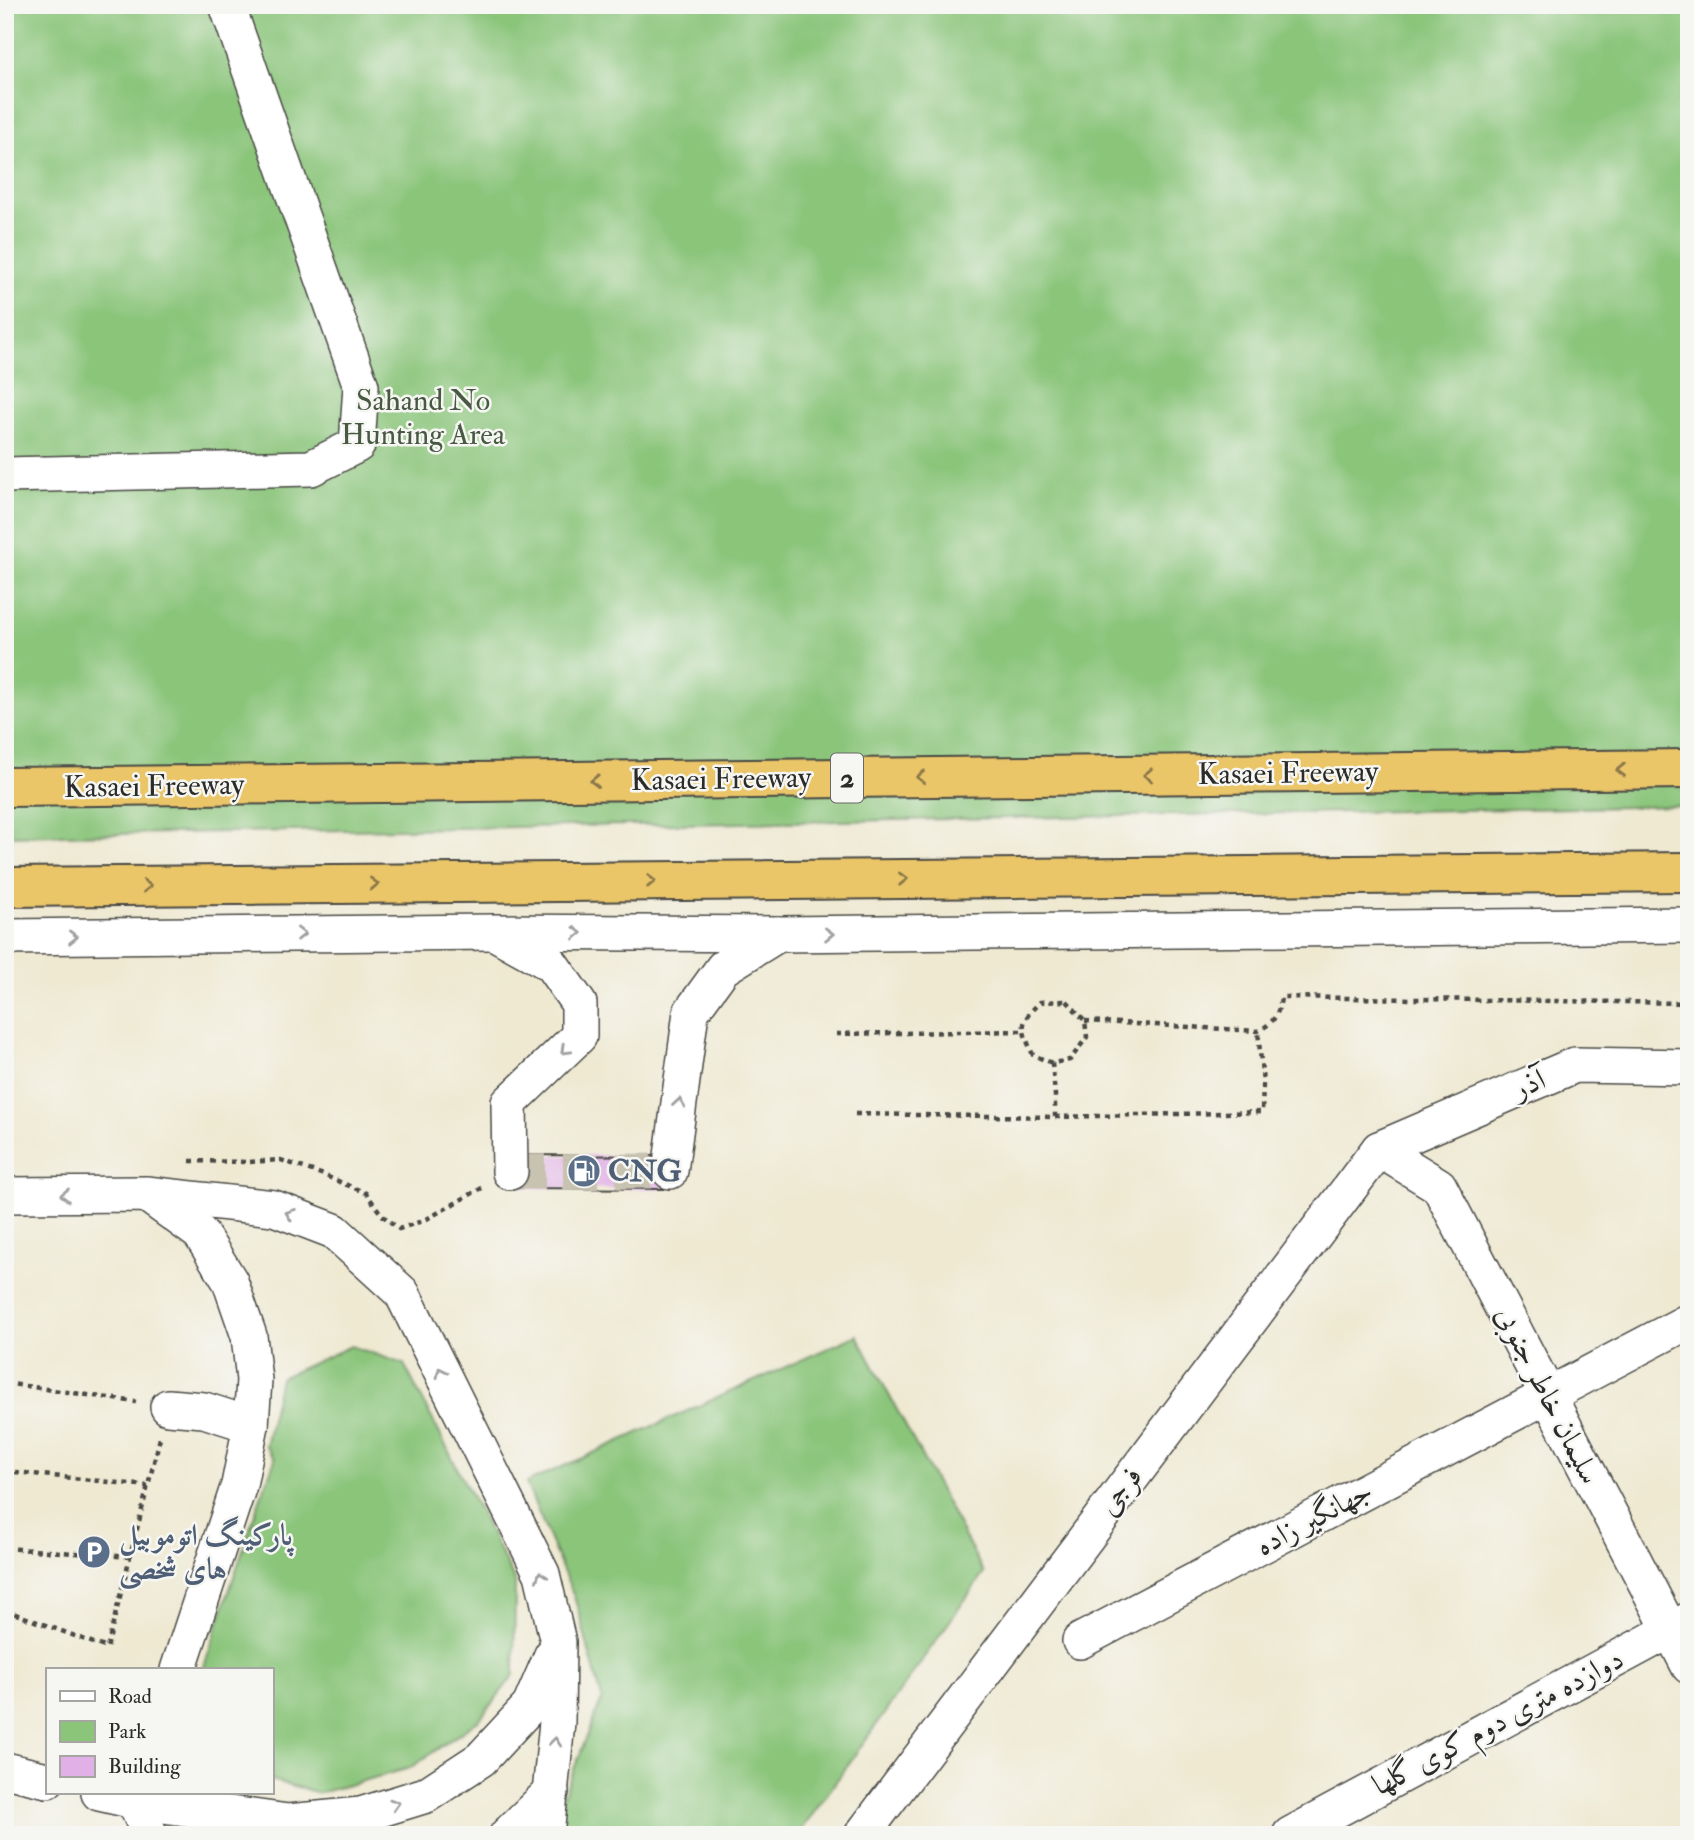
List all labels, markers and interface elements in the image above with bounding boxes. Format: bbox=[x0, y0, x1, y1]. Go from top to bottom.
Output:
park label: Sahand No Hunting Area bbox=[341, 382, 506, 453]
street label: Kasaei Freeway bbox=[1197, 753, 1379, 793]
road number: 2 bbox=[831, 754, 863, 802]
street label: Kasaei Freeway bbox=[630, 759, 812, 799]
one-way arrow bbox=[1615, 762, 1626, 777]
street label: Kasaei Freeway bbox=[63, 766, 245, 806]
one-way arrow bbox=[1142, 767, 1153, 783]
one-way arrow bbox=[915, 769, 925, 785]
one-way arrow bbox=[589, 773, 600, 789]
one-way arrow bbox=[898, 871, 909, 887]
one-way arrow bbox=[646, 873, 657, 889]
one-way arrow bbox=[370, 876, 380, 892]
one-way arrow bbox=[142, 878, 153, 894]
one-way arrow bbox=[573, 925, 583, 941]
one-way arrow bbox=[296, 926, 307, 942]
one-way arrow bbox=[825, 926, 835, 942]
one-way arrow bbox=[69, 929, 79, 945]
one-way arrow bbox=[560, 1041, 573, 1054]
street label: آذر bbox=[1504, 1059, 1554, 1108]
one-way arrow bbox=[671, 1098, 686, 1109]
fuel station icon: CNG bbox=[565, 1152, 603, 1190]
place label: CNG bbox=[608, 1153, 682, 1190]
one-way arrow bbox=[59, 1187, 69, 1203]
one-way arrow bbox=[285, 1208, 297, 1222]
street label: سلیمان خاطر جنوبی bbox=[1485, 1300, 1609, 1491]
one-way arrow bbox=[436, 1367, 450, 1379]
street label: فرجی bbox=[1090, 1459, 1150, 1523]
street label: جهانگیر زاده bbox=[1249, 1471, 1379, 1564]
place label: پارکینگ اتوموبیل های شخصی bbox=[119, 1515, 295, 1590]
parking icon: پارکینگ اتوموبیل های شخصی bbox=[75, 1533, 113, 1571]
one-way arrow bbox=[535, 1571, 549, 1583]
street label: دوازده متری دوم کوی گلها bbox=[1366, 1640, 1633, 1810]
legend bbox=[46, 1668, 273, 1794]
text: Road bbox=[108, 1683, 153, 1710]
text: Park bbox=[108, 1718, 146, 1745]
one-way arrow bbox=[548, 1737, 563, 1748]
text: Building bbox=[108, 1753, 181, 1780]
one-way arrow bbox=[389, 1798, 401, 1813]

